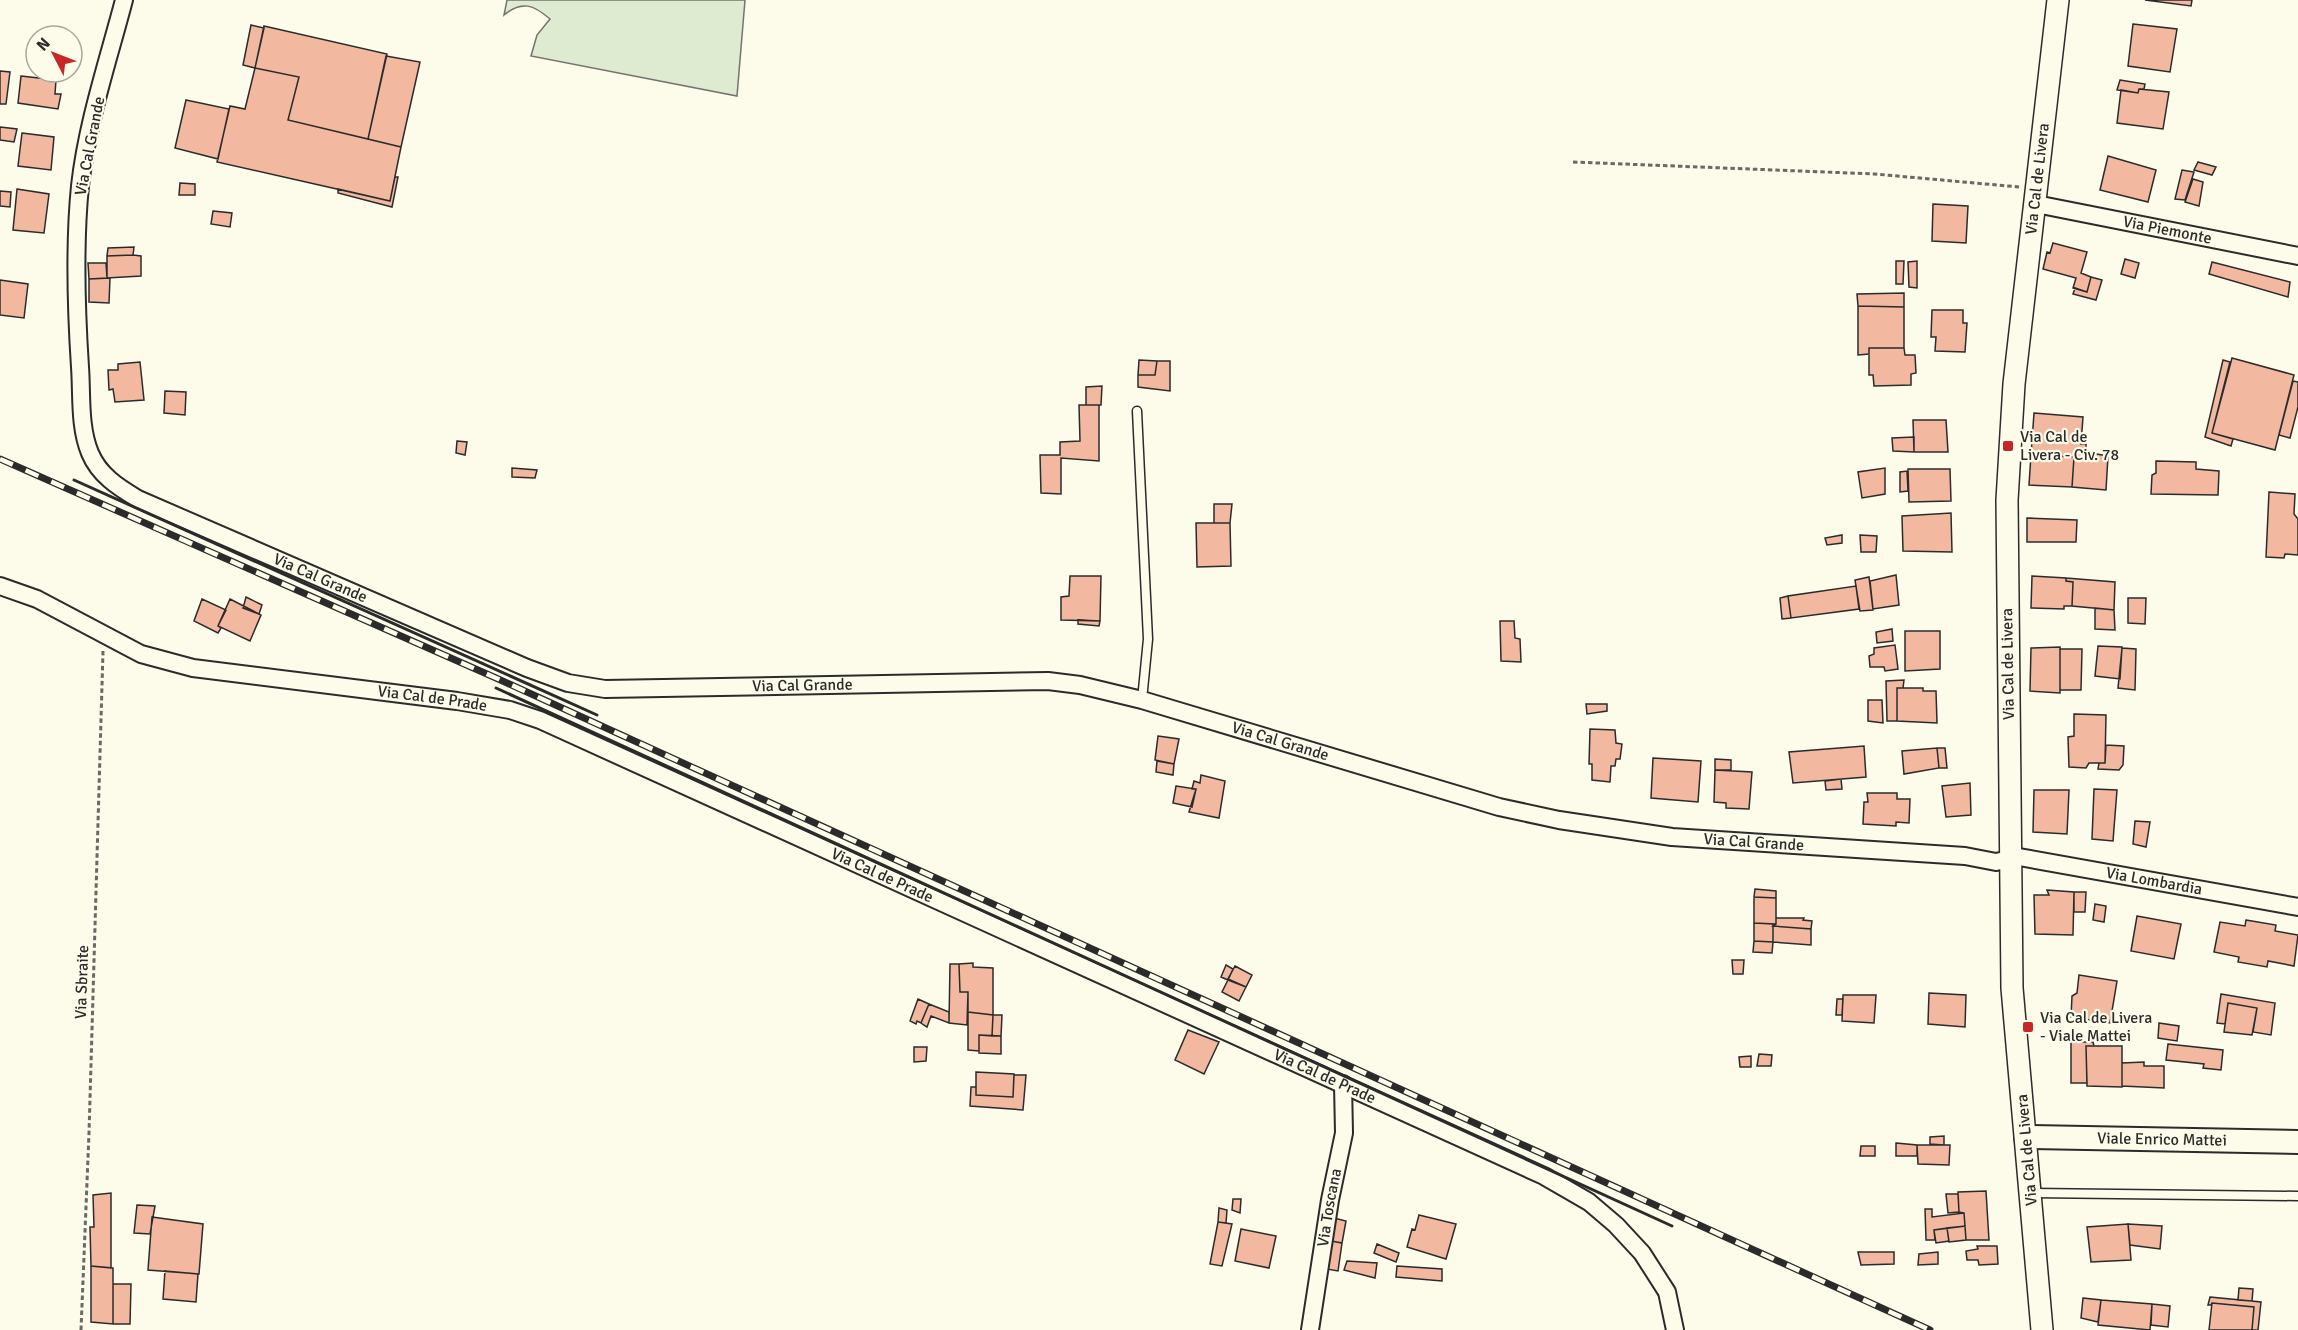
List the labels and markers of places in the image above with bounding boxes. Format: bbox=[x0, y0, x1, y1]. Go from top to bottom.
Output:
place label: Via Cal de Livera - Civ. 78 bbox=[2020, 427, 2119, 465]
marker: Via Cal de Livera - Civ. 78 bbox=[2001, 439, 2015, 453]
place label: Via Cal de Livera - Viale Mattei bbox=[2040, 1008, 2152, 1046]
marker: Via Cal de Livera - Viale Mattei bbox=[2021, 1020, 2035, 1034]

